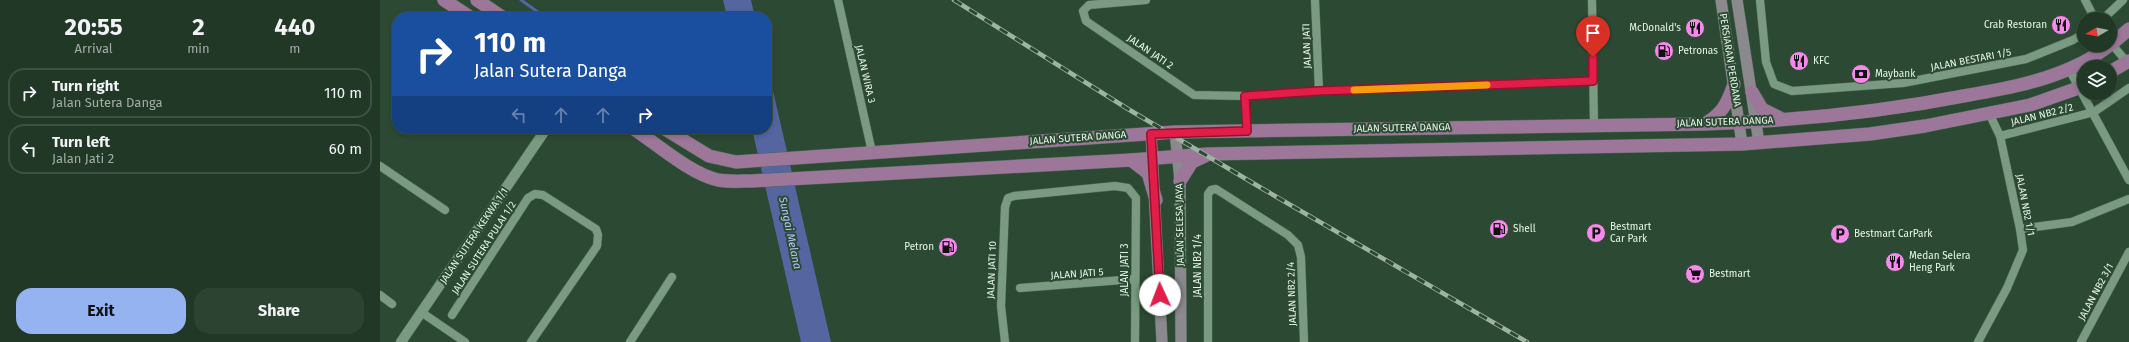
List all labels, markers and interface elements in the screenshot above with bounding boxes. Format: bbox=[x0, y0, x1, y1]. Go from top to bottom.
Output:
street label: PERSIARAN PERDANA bbox=[1717, 12, 1743, 108]
north arrow bbox=[2077, 12, 2117, 52]
map controls bbox=[2077, 12, 2117, 100]
text: 20:55 bbox=[65, 13, 123, 41]
text: 2 bbox=[192, 13, 205, 41]
text: 440 bbox=[274, 13, 315, 41]
restaurant icon: Crab Restoran bbox=[2050, 14, 2072, 36]
pin bbox=[1576, 16, 1610, 57]
restaurant icon: McDonald's bbox=[1684, 17, 1706, 39]
place label: Crab Restoran bbox=[1984, 19, 2047, 31]
icon: arrive bbox=[1582, 22, 1604, 44]
place label: McDonald's bbox=[1629, 22, 1681, 34]
street label: JALAN JATI bbox=[1300, 23, 1314, 69]
text: 110 m bbox=[474, 26, 546, 59]
icon: right bbox=[408, 28, 460, 80]
street label: JALAN JATI 2 bbox=[1125, 32, 1175, 72]
fuel station icon: Petronas bbox=[1653, 40, 1675, 62]
text: Arrival bbox=[75, 41, 113, 56]
text: min bbox=[187, 41, 210, 56]
text: m bbox=[289, 41, 300, 56]
street label: JALAN WIRA 3 bbox=[852, 44, 878, 104]
place label: Petronas bbox=[1678, 45, 1718, 57]
street label: JALAN BESTARI 1/5 bbox=[1930, 46, 2012, 74]
restaurant icon: KFC bbox=[1788, 50, 1810, 72]
place label: KFC bbox=[1813, 55, 1830, 67]
text: Jalan Sutera Danga bbox=[474, 60, 627, 82]
button: layers bbox=[2077, 60, 2117, 100]
bank icon: Maybank bbox=[1850, 63, 1872, 85]
place label: Maybank bbox=[1875, 68, 1916, 80]
text: Turn right bbox=[52, 77, 119, 95]
icon: right bbox=[18, 82, 40, 104]
text: 110 m bbox=[324, 84, 362, 102]
text: Jalan Sutera Danga bbox=[52, 95, 163, 110]
street label: JALAN NB2 2/2 bbox=[2009, 101, 2075, 129]
icon: left bbox=[508, 104, 530, 126]
icon: ahead bbox=[550, 104, 572, 126]
icon: ahead bbox=[592, 104, 614, 126]
icon: right bbox=[634, 104, 656, 126]
street label: JALAN SUTERA DANGA bbox=[1676, 114, 1774, 130]
street label: JALAN SUTERA DANGA bbox=[1353, 121, 1451, 135]
street label: JALAN SUTERA DANGA bbox=[1029, 129, 1127, 147]
text: Turn left bbox=[52, 133, 110, 151]
icon: left bbox=[18, 138, 40, 160]
text: 60 m bbox=[329, 140, 362, 158]
text: Jalan Jati 2 bbox=[52, 151, 114, 166]
street label: JALAN NB2 1/1 bbox=[2013, 173, 2037, 237]
street label: JALAN SELESA JAYA bbox=[1173, 183, 1187, 267]
street label: JALAN SUTERA KEKWA 1/1 bbox=[437, 186, 511, 286]
water label: Sungai Melana bbox=[776, 195, 804, 270]
street label: JALAN SUTERA PULAI 1/2 bbox=[449, 199, 519, 297]
fuel station icon: Shell bbox=[1488, 218, 1510, 240]
place label: Bestmart Car Park bbox=[1610, 221, 1652, 245]
parking icon: Bestmart Car Park bbox=[1585, 222, 1607, 244]
place label: Shell bbox=[1513, 223, 1536, 235]
parking icon: Bestmart CarPark bbox=[1829, 223, 1851, 245]
place label: Bestmart CarPark bbox=[1854, 228, 1933, 240]
street label: JALAN NB2 1/4 bbox=[1192, 233, 1204, 298]
fuel station icon: Petron bbox=[937, 236, 959, 258]
street label: JALAN JATI 10 bbox=[985, 240, 999, 299]
place label: Petron bbox=[904, 241, 934, 253]
street label: JALAN JATI 3 bbox=[1119, 243, 1131, 297]
place label: Medan Selera Heng Park bbox=[1909, 250, 1970, 274]
restaurant icon: Medan Selera Heng Park bbox=[1884, 251, 1906, 273]
street label: JALAN NB2 2/4 bbox=[1285, 261, 1299, 326]
street label: JALAN NB2 3/1 bbox=[2076, 261, 2116, 323]
supermarket icon: Bestmart bbox=[1684, 263, 1706, 285]
street label: JALAN JATI 5 bbox=[1050, 266, 1104, 282]
place label: Bestmart bbox=[1709, 268, 1751, 280]
position arrow bbox=[1139, 274, 1181, 316]
button: Exit bbox=[16, 288, 186, 334]
button: Share bbox=[194, 288, 364, 334]

